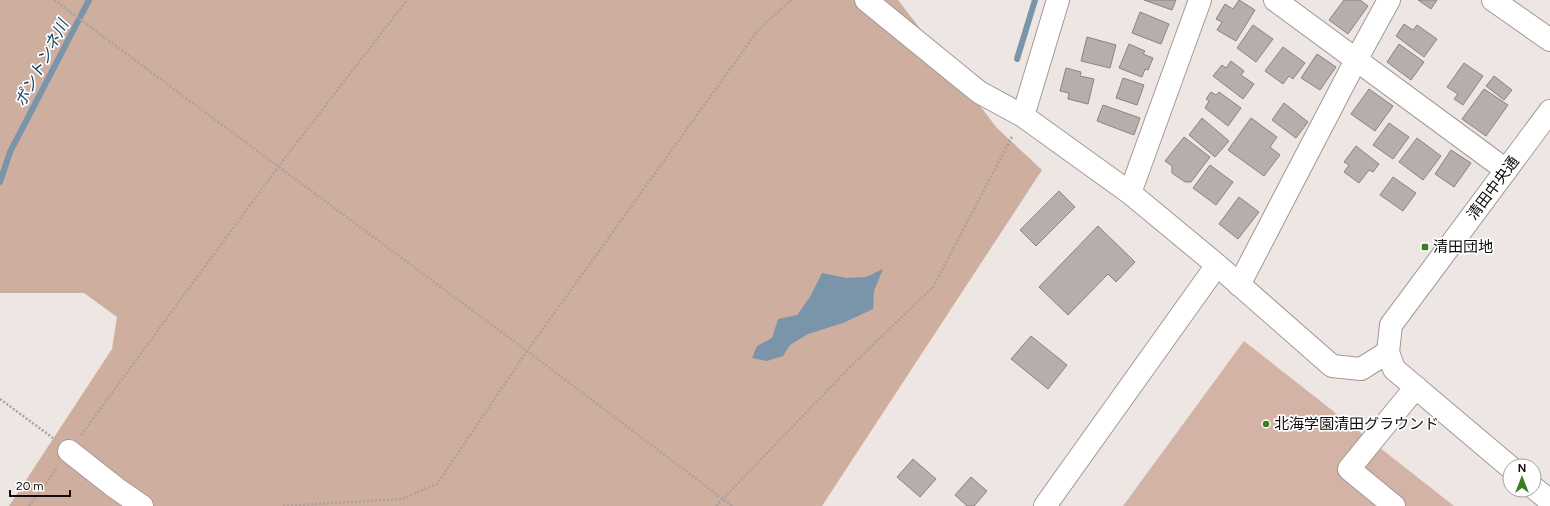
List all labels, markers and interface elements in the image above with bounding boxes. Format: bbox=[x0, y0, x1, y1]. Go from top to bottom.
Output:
water label: ポントンネ川 bbox=[11, 15, 73, 110]
street label: 清田中央通 bbox=[1463, 153, 1523, 223]
place label: 清田団地 bbox=[1433, 238, 1493, 256]
marker: 清田団地 bbox=[1420, 242, 1430, 252]
place label: 北海学園清田グラウンド bbox=[1274, 415, 1439, 433]
marker: 北海学園清田グラウンド bbox=[1261, 419, 1271, 429]
north arrow bbox=[1502, 458, 1542, 498]
text: N bbox=[1518, 462, 1526, 475]
scale bar bbox=[10, 472, 70, 498]
text: 20 m bbox=[16, 479, 44, 493]

